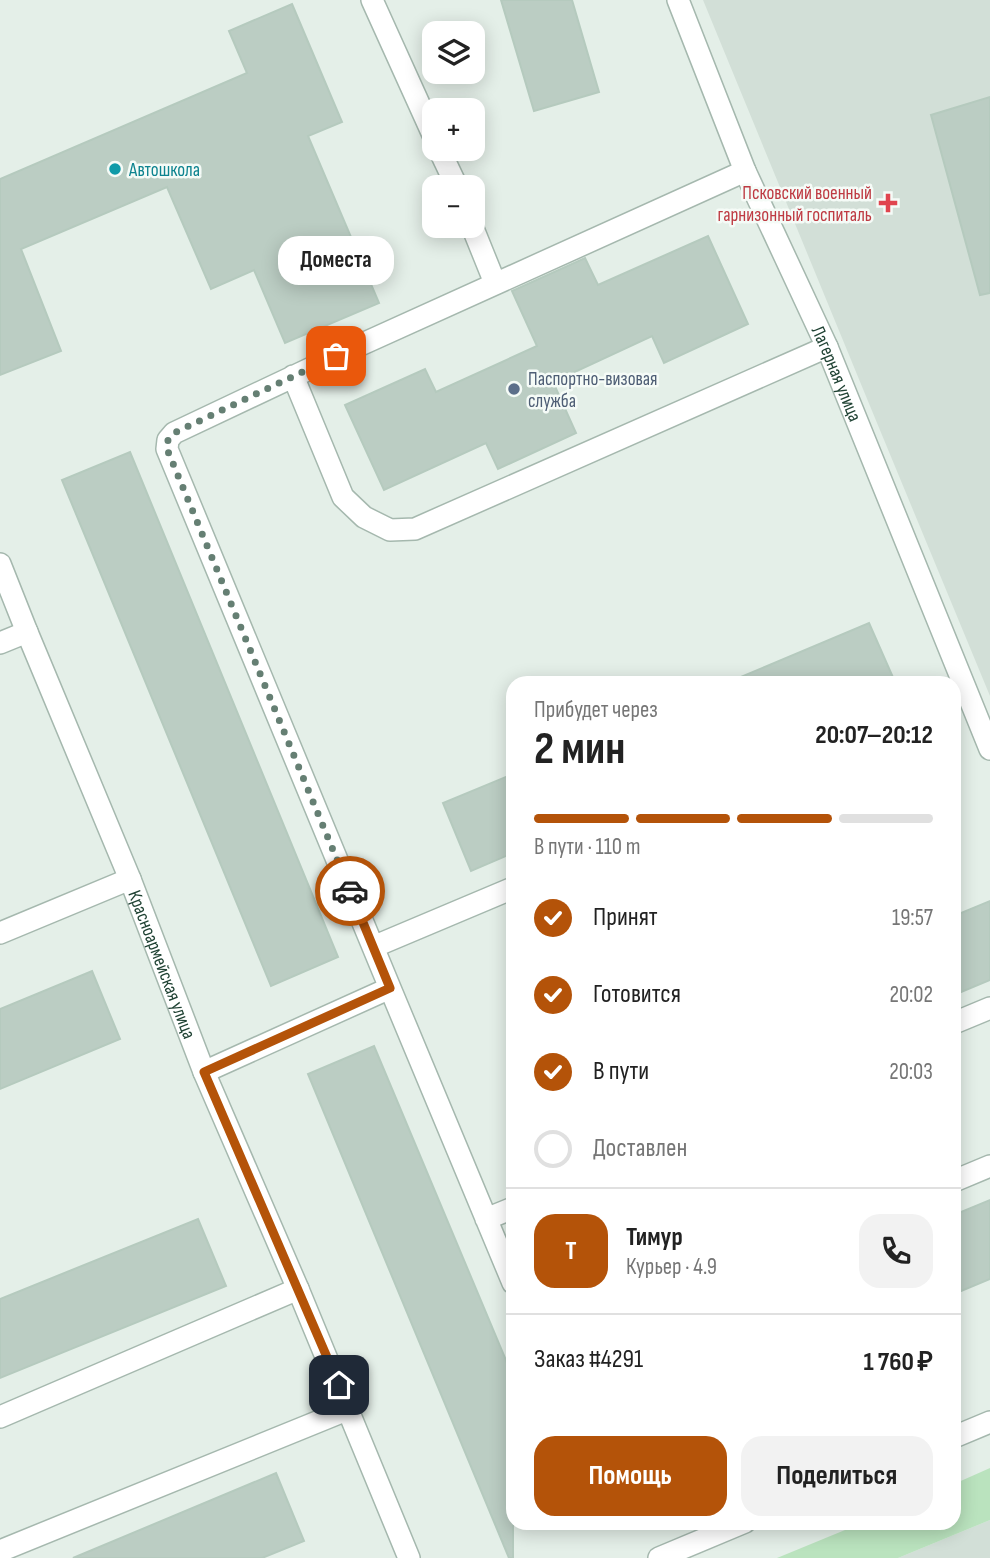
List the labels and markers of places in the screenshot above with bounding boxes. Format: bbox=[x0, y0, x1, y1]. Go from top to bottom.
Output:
place label: Автошкола bbox=[128, 159, 200, 182]
marker: Автошкола bbox=[107, 161, 123, 177]
place label: Псковский военный гарнизонный госпиталь bbox=[718, 182, 872, 227]
marker: Псковский военный гарнизонный госпиталь bbox=[878, 193, 898, 213]
callout: Доместа bbox=[278, 237, 394, 286]
pin bbox=[306, 326, 366, 386]
place label: Паспортно-визовая служба bbox=[528, 368, 657, 413]
marker: Паспортно-визовая служба bbox=[506, 381, 522, 397]
pin bbox=[309, 1355, 369, 1415]

